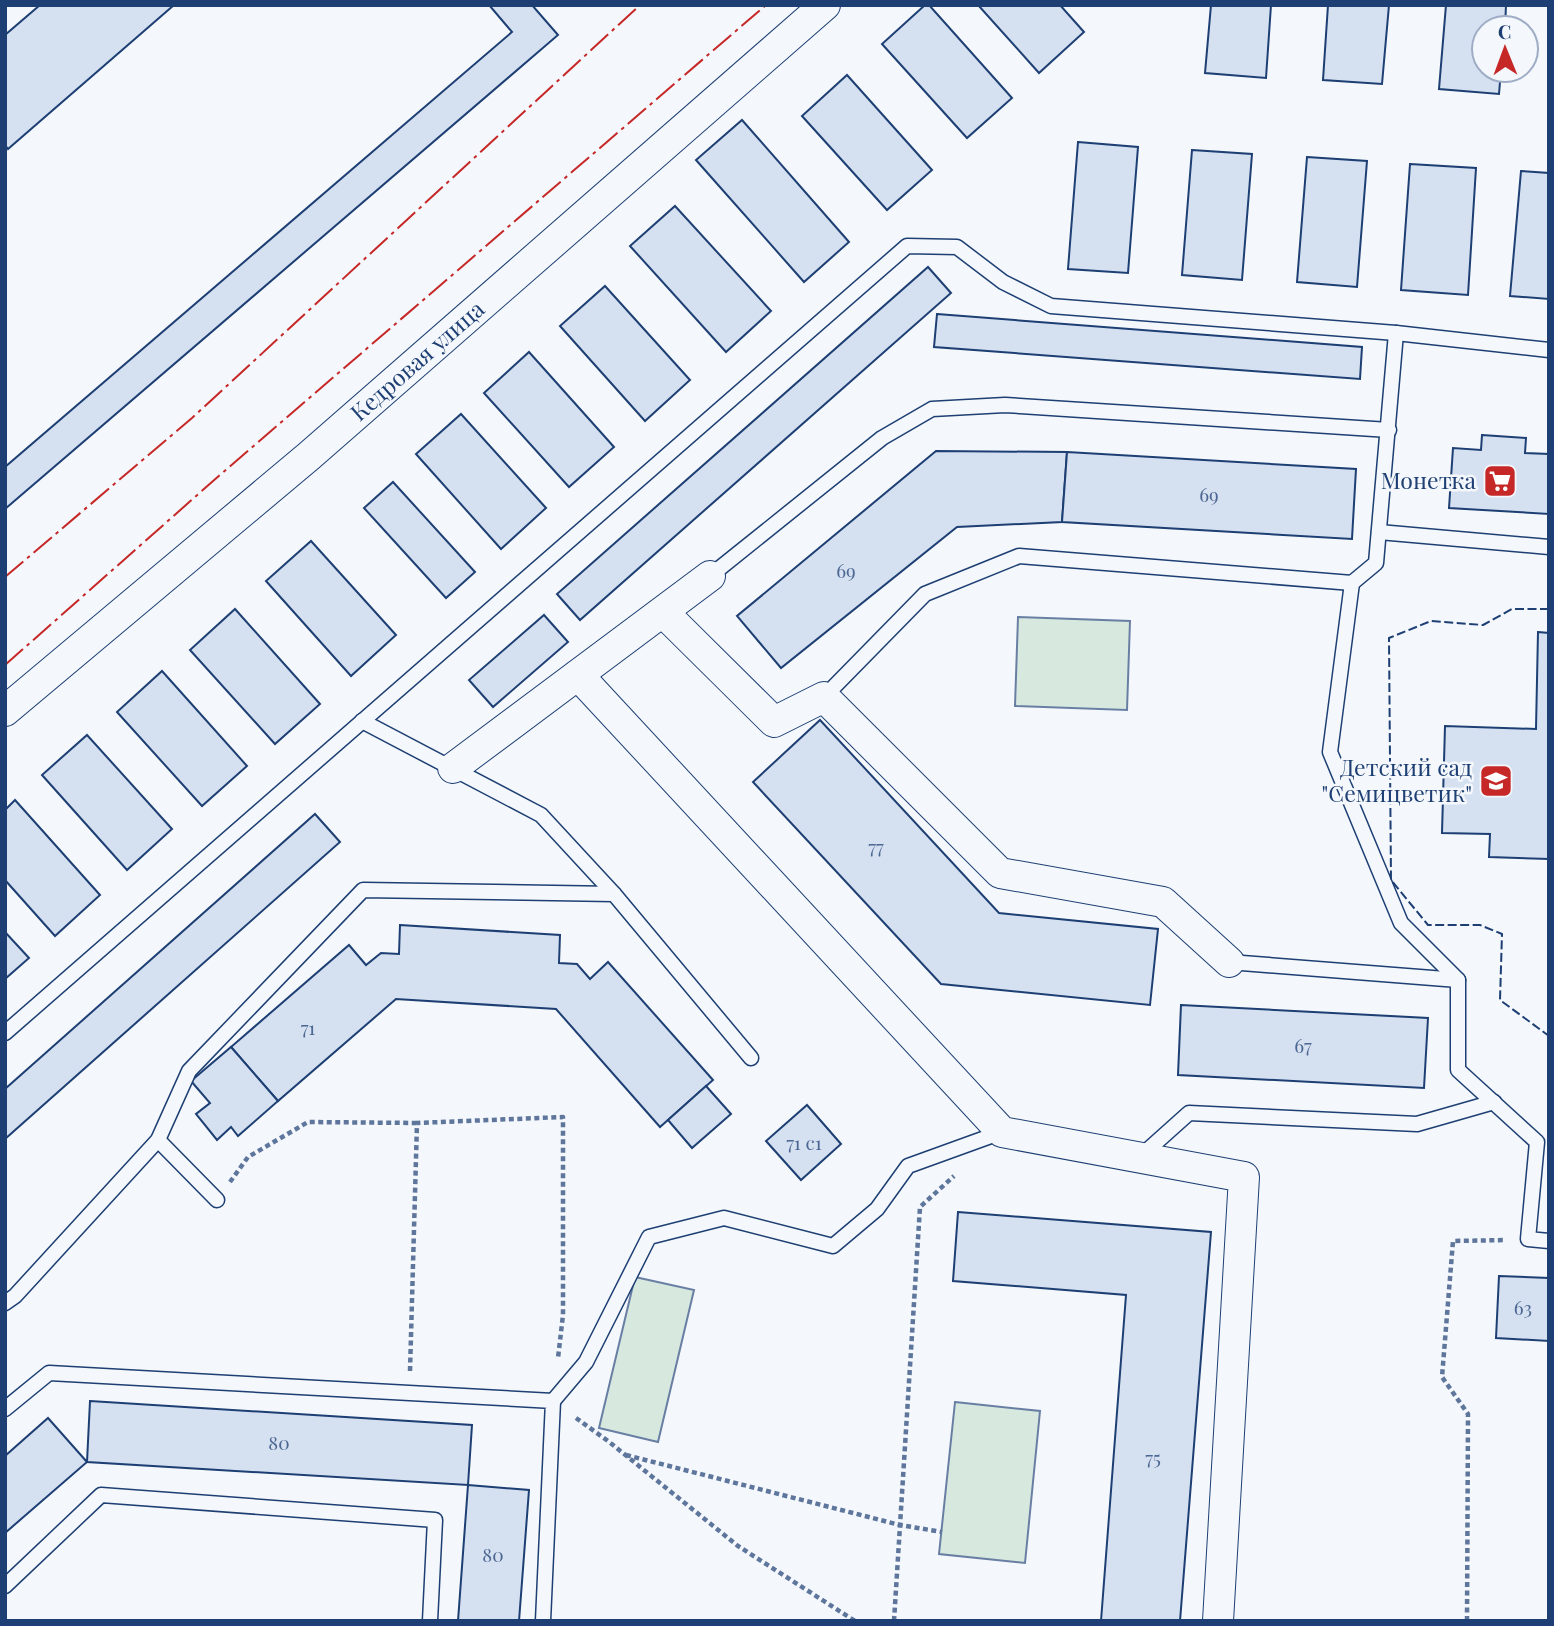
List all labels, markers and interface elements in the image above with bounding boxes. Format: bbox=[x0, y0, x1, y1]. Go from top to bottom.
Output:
north arrow bbox=[1470, 14, 1540, 84]
text: С bbox=[1498, 18, 1512, 44]
street label: Кедровая улица bbox=[343, 293, 491, 427]
supermarket icon: Монетка bbox=[1481, 462, 1519, 500]
place label: Монетка bbox=[1381, 464, 1477, 495]
house number: 69 bbox=[1199, 481, 1219, 507]
house number: 69 bbox=[836, 557, 856, 583]
place label: Детский сад "Семицветик" bbox=[1321, 751, 1472, 808]
school or university icon: Детский сад "Семицветик" bbox=[1477, 762, 1515, 800]
house number: 77 bbox=[868, 833, 884, 859]
house number: 71 bbox=[301, 1014, 315, 1040]
house number: 67 bbox=[1294, 1032, 1312, 1058]
house number: 71 с1 bbox=[786, 1129, 822, 1155]
house number: 63 bbox=[1514, 1294, 1532, 1320]
house number: 80 bbox=[268, 1429, 290, 1455]
house number: 75 bbox=[1145, 1444, 1161, 1470]
house number: 80 bbox=[482, 1541, 504, 1567]

